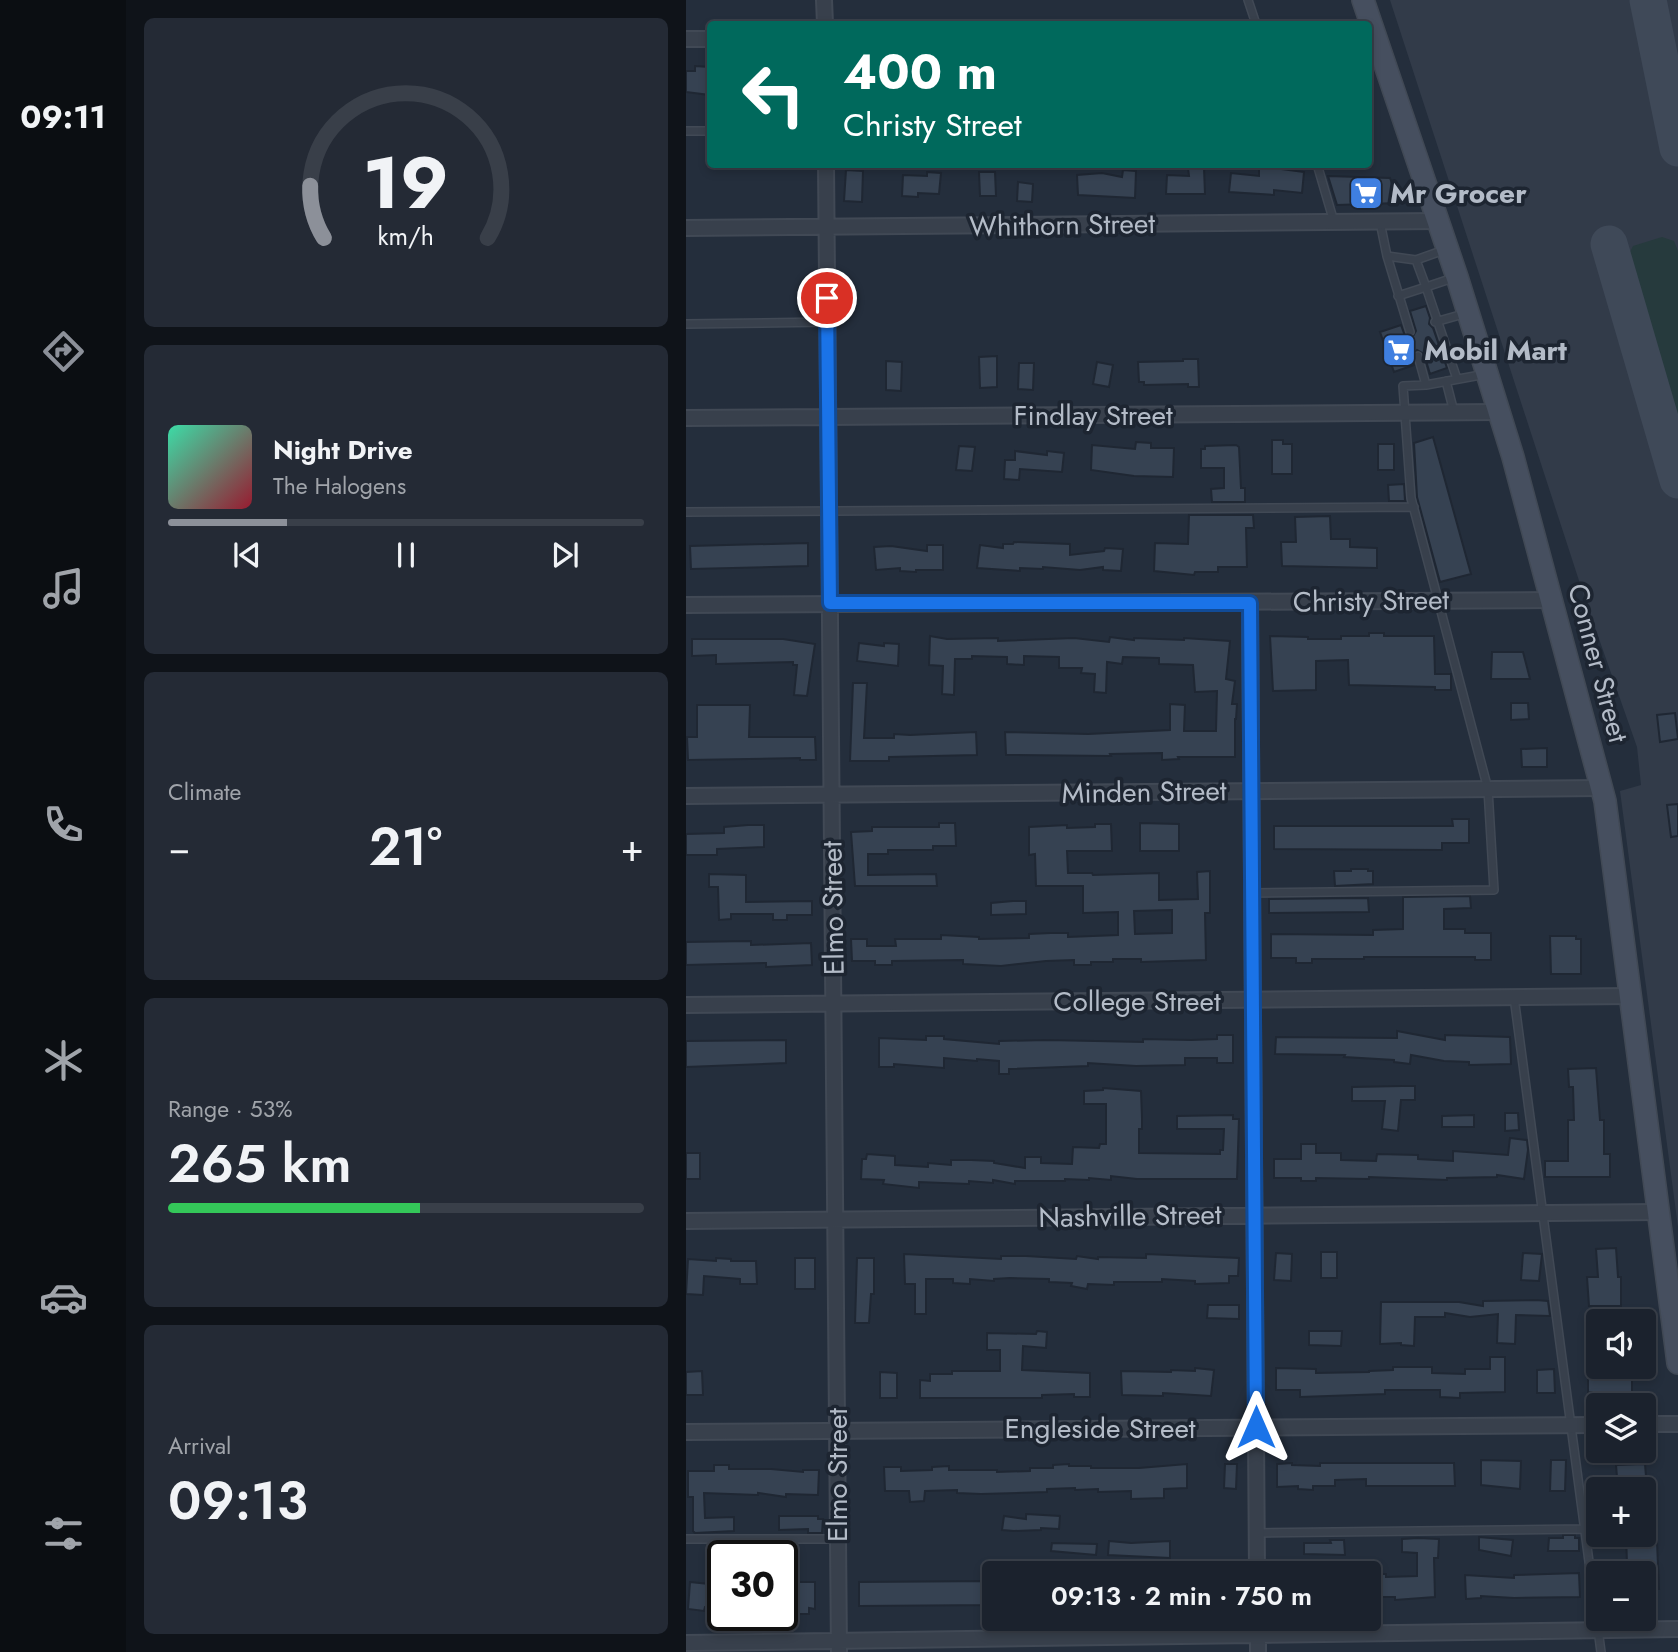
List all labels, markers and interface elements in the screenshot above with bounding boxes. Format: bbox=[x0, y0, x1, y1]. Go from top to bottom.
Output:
text: 400 m bbox=[843, 37, 997, 107]
icon: left bbox=[728, 49, 819, 140]
text: 09:11 bbox=[20, 94, 106, 140]
text: Christy Street bbox=[843, 102, 1022, 148]
text: 19 bbox=[363, 131, 449, 236]
place label: Mr Grocer bbox=[1390, 173, 1527, 214]
supermarket icon: Mr Grocer bbox=[1347, 174, 1385, 212]
street label: Whithorn Street bbox=[969, 203, 1156, 247]
text: km/h bbox=[378, 218, 434, 254]
pin bbox=[797, 268, 857, 328]
icon: arrive bbox=[808, 279, 846, 317]
icon: directions bbox=[39, 327, 88, 376]
place label: Mobil Mart bbox=[1424, 330, 1567, 371]
supermarket icon: Mobil Mart bbox=[1380, 331, 1418, 369]
street label: Findlay Street bbox=[1013, 395, 1173, 436]
text: Night Drive bbox=[273, 431, 413, 469]
text: The Halogens bbox=[273, 469, 406, 503]
icon: previous bbox=[228, 536, 266, 574]
icon: pause bbox=[387, 536, 425, 574]
icon: next bbox=[546, 536, 584, 574]
icon: music bbox=[39, 564, 88, 613]
street label: Christy Street bbox=[1293, 579, 1450, 623]
street label: Conner Street bbox=[1557, 579, 1639, 747]
street label: Minden Street bbox=[1061, 770, 1227, 814]
text: Climate bbox=[168, 775, 241, 809]
icon: phone bbox=[39, 800, 88, 849]
text: 21° bbox=[369, 809, 442, 885]
text: − bbox=[168, 820, 190, 875]
text: + bbox=[621, 820, 644, 875]
street label: Elmo Street bbox=[811, 840, 855, 975]
street label: College Street bbox=[1053, 981, 1221, 1022]
icon: climate bbox=[39, 1036, 88, 1085]
text: Range · 53% bbox=[168, 1092, 292, 1126]
text: 265 km bbox=[168, 1126, 352, 1202]
street label: Nashville Street bbox=[1038, 1194, 1222, 1238]
icon: car bbox=[39, 1273, 88, 1322]
map controls bbox=[1586, 1309, 1656, 1631]
button: sound bbox=[1586, 1309, 1656, 1379]
position arrow bbox=[1219, 1390, 1293, 1464]
button: layers bbox=[1586, 1393, 1656, 1463]
street label: Elmo Street bbox=[817, 1408, 858, 1542]
street label: Engleside Street bbox=[1004, 1408, 1196, 1449]
text: Arrival bbox=[168, 1429, 231, 1463]
text: 09:13 bbox=[168, 1463, 308, 1539]
button: + bbox=[1586, 1477, 1656, 1547]
icon: filters bbox=[39, 1509, 88, 1558]
speed limit sign: 30 bbox=[707, 1540, 798, 1631]
button: − bbox=[1586, 1561, 1656, 1631]
text: 09:13 · 2 min · 750 m bbox=[1051, 1577, 1312, 1615]

